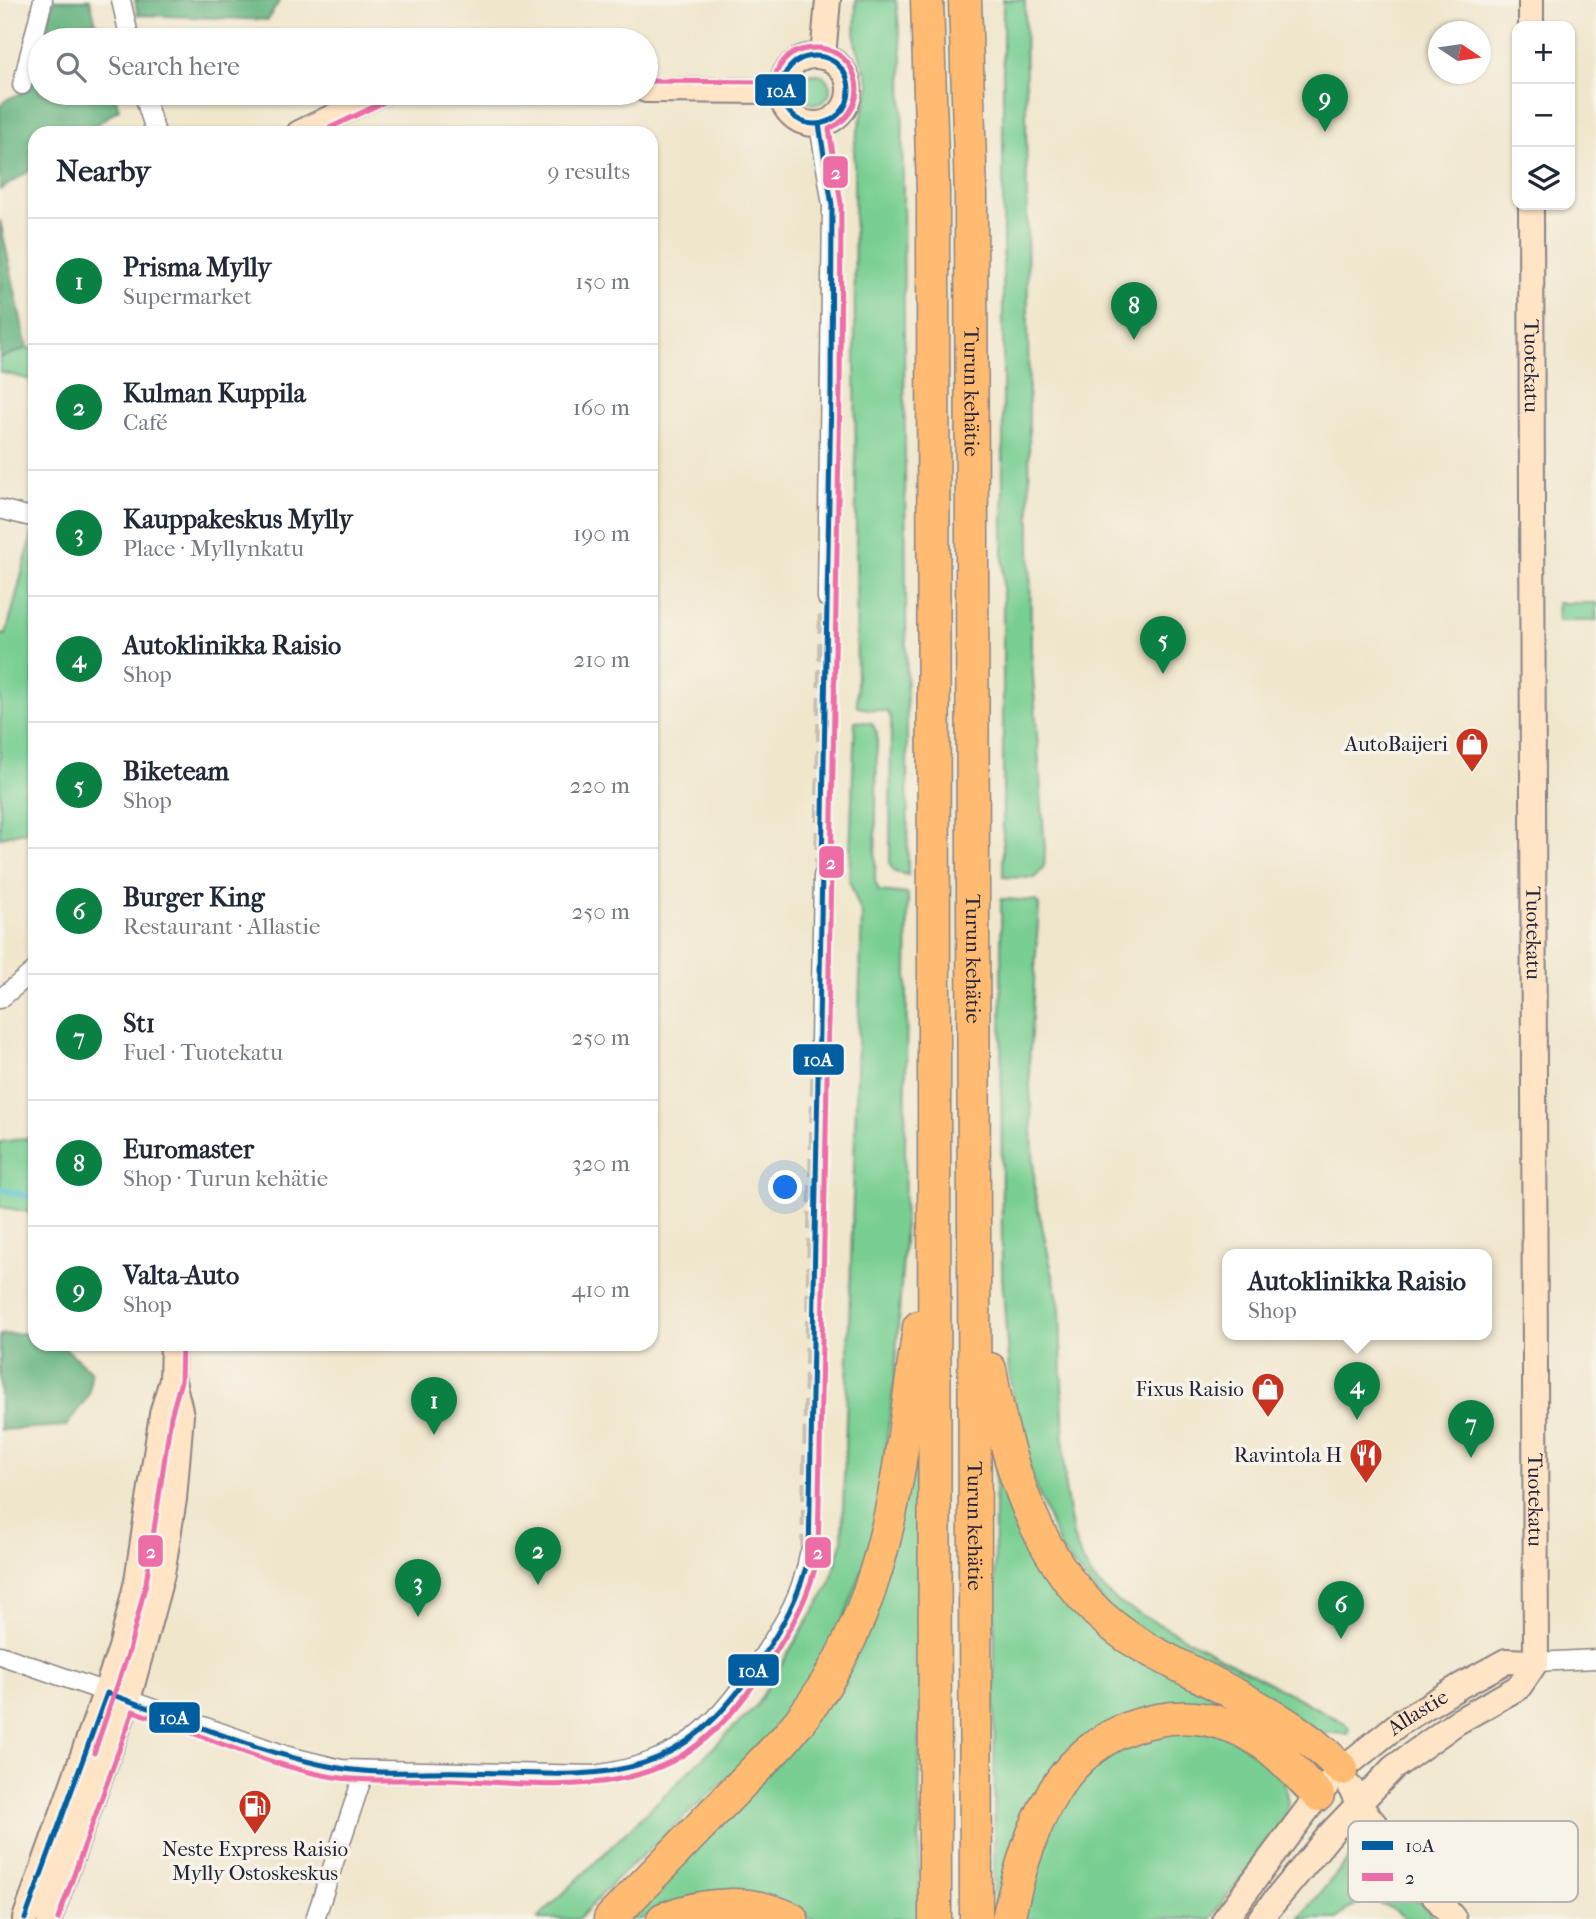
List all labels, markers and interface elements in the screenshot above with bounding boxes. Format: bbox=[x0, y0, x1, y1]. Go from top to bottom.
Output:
north arrow bbox=[1428, 21, 1491, 84]
map controls bbox=[1512, 21, 1575, 210]
button: + bbox=[1512, 21, 1575, 84]
search box bbox=[28, 28, 658, 105]
icon: search bbox=[52, 48, 90, 86]
text: Search here bbox=[108, 51, 240, 82]
line badge: 10A bbox=[754, 73, 807, 107]
pin: 9 bbox=[1302, 74, 1348, 132]
text: 10A bbox=[766, 80, 796, 102]
button: − bbox=[1512, 84, 1575, 147]
button: layers bbox=[1512, 147, 1575, 210]
text: Nearby bbox=[56, 154, 151, 189]
line badge: 2 bbox=[822, 155, 849, 189]
text: 9 results bbox=[548, 158, 630, 185]
text: 2 bbox=[831, 162, 841, 184]
text: Prisma Mylly bbox=[123, 252, 271, 283]
text: 1 bbox=[75, 268, 83, 295]
text: 150 m bbox=[575, 268, 630, 295]
pin: 8 bbox=[1111, 282, 1157, 340]
text: Supermarket bbox=[123, 283, 252, 310]
street label: Tuotekatu bbox=[1519, 319, 1544, 413]
street label: Turun kehätie bbox=[959, 327, 984, 457]
text: Kulman Kuppila bbox=[123, 378, 306, 409]
text: 2 bbox=[73, 394, 85, 421]
text: 160 m bbox=[573, 394, 630, 421]
text: Café bbox=[123, 409, 168, 436]
text: Kauppakeskus Mylly bbox=[123, 504, 353, 535]
text: 3 bbox=[74, 520, 84, 547]
text: 190 m bbox=[573, 520, 630, 547]
text: Place · Myllynkatu bbox=[123, 535, 304, 562]
pin: 5 bbox=[1140, 616, 1186, 674]
text: Autoklinikka Raisio bbox=[123, 630, 341, 661]
text: 4 bbox=[72, 646, 86, 673]
text: 210 m bbox=[573, 646, 630, 673]
text: Shop bbox=[123, 661, 172, 688]
shop icon: AutoBaijeri bbox=[1453, 725, 1491, 774]
place label: AutoBaijeri bbox=[1344, 732, 1448, 756]
text: Biketeam bbox=[123, 756, 229, 787]
text: 5 bbox=[74, 772, 84, 799]
text: 220 m bbox=[570, 772, 630, 799]
text: Shop bbox=[123, 787, 172, 814]
line badge: 2 bbox=[818, 845, 845, 879]
text: 2 bbox=[826, 852, 836, 874]
text: Burger King bbox=[123, 882, 265, 913]
street label: Tuotekatu bbox=[1521, 886, 1546, 980]
street label: Turun kehätie bbox=[961, 894, 985, 1024]
text: 6 bbox=[73, 898, 85, 925]
text: 250 m bbox=[572, 898, 630, 925]
text: Restaurant · Allastie bbox=[123, 913, 320, 940]
text: St1 bbox=[123, 1008, 155, 1039]
text: 7 bbox=[73, 1024, 85, 1051]
text: 250 m bbox=[572, 1024, 630, 1051]
text: Fuel · Tuotekatu bbox=[123, 1039, 283, 1066]
line badge: 10A bbox=[792, 1043, 845, 1076]
text: 10A bbox=[803, 1049, 833, 1071]
text: Euromaster bbox=[123, 1134, 254, 1165]
text: 8 bbox=[73, 1150, 85, 1177]
text: 320 m bbox=[572, 1150, 630, 1177]
text: Shop · Turun kehätie bbox=[123, 1165, 328, 1192]
your location bbox=[768, 1170, 802, 1204]
popup bbox=[1222, 1249, 1492, 1340]
text: Valta-Auto bbox=[123, 1260, 239, 1291]
text: Autoklinikka Raisio bbox=[1248, 1266, 1466, 1297]
text: 9 bbox=[73, 1276, 85, 1303]
text: 410 m bbox=[572, 1276, 630, 1303]
text: Shop bbox=[123, 1291, 172, 1318]
text: Shop bbox=[1248, 1297, 1297, 1324]
pin: 4 bbox=[1334, 1362, 1380, 1420]
shop icon: Fixus Raisio bbox=[1249, 1370, 1287, 1419]
pin: 1 bbox=[411, 1377, 457, 1435]
place label: Fixus Raisio bbox=[1136, 1377, 1244, 1401]
pin: 7 bbox=[1448, 1400, 1494, 1458]
restaurant icon: Ravintola H bbox=[1347, 1436, 1385, 1485]
place label: Ravintola H bbox=[1234, 1443, 1342, 1467]
street label: Tuotekatu bbox=[1523, 1453, 1548, 1547]
street label: Turun kehätie bbox=[963, 1461, 987, 1591]
pin: 2 bbox=[515, 1527, 561, 1585]
line badge: 2 bbox=[137, 1534, 164, 1568]
line badge: 2 bbox=[804, 1536, 832, 1569]
text: 2 bbox=[146, 1541, 156, 1563]
text: 2 bbox=[813, 1542, 823, 1564]
pin: 3 bbox=[395, 1559, 441, 1617]
pin: 6 bbox=[1318, 1581, 1364, 1639]
line badge: 10A bbox=[727, 1653, 780, 1687]
text: 10A bbox=[738, 1660, 768, 1682]
street label: Allastie bbox=[1382, 1684, 1452, 1741]
line badge: 10A bbox=[148, 1701, 201, 1734]
text: 10A bbox=[159, 1707, 189, 1729]
fuel station icon: Neste Express Raisio Mylly Ostoskeskus bbox=[236, 1787, 274, 1836]
legend bbox=[1348, 1821, 1578, 1902]
text: 10A bbox=[1405, 1835, 1435, 1857]
place label: Neste Express Raisio Mylly Ostoskeskus bbox=[162, 1837, 348, 1885]
text: 2 bbox=[1405, 1867, 1415, 1889]

